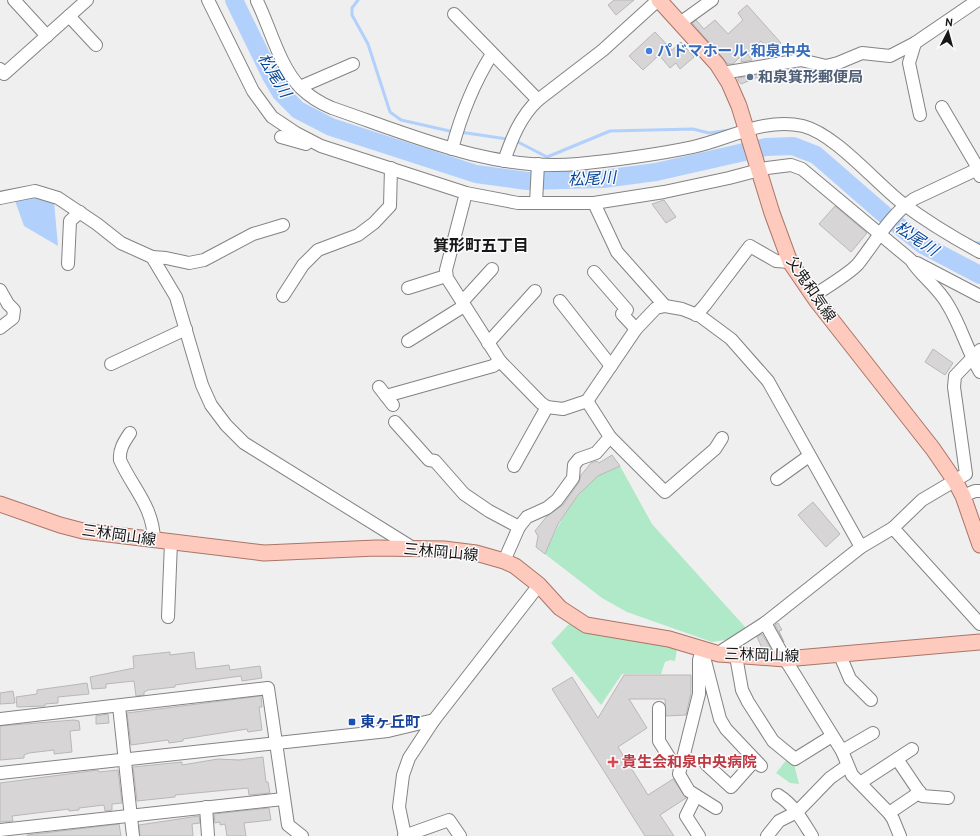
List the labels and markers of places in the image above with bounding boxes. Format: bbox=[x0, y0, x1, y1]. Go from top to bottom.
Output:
place label: パドマホール 和泉中央 bbox=[657, 42, 811, 60]
marker: パドマホール 和泉中央 bbox=[644, 46, 654, 56]
place label: 和泉箕形郵便局 bbox=[758, 68, 863, 86]
marker: 和泉箕形郵便局 bbox=[745, 72, 755, 82]
place label: 東ヶ丘町 bbox=[360, 713, 420, 731]
marker: 東ヶ丘町 bbox=[347, 717, 357, 727]
place label: 貴生会和泉中央病院 bbox=[622, 753, 757, 771]
marker: 貴生会和泉中央病院 bbox=[607, 756, 619, 768]

